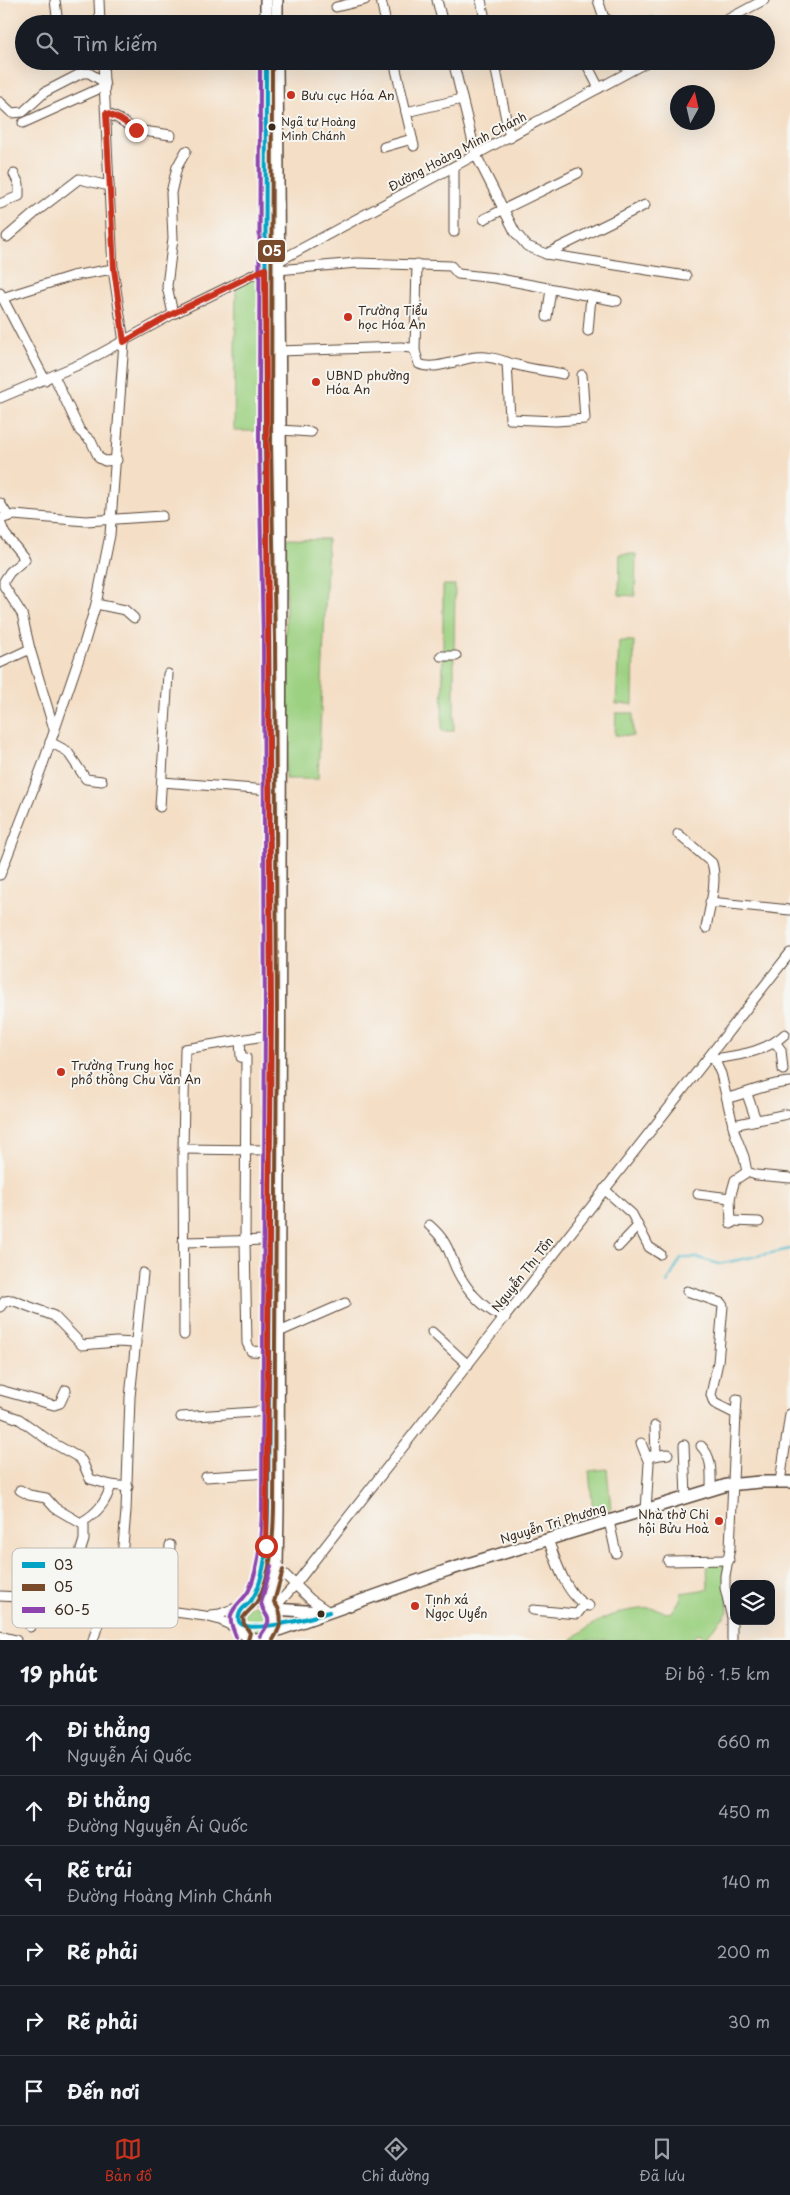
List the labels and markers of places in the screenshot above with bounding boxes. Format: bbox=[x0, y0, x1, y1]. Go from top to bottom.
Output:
place label: Bưu cục Hóa An bbox=[301, 86, 395, 104]
marker: Bưu cục Hóa An bbox=[285, 89, 297, 101]
place label: Ngã tư Hoàng Minh Chánh bbox=[281, 113, 356, 144]
marker: Ngã tư Hoàng Minh Chánh bbox=[267, 122, 277, 132]
place label: Trường Tiểu học Hóa An bbox=[358, 301, 428, 333]
marker: Trường Tiểu học Hóa An bbox=[342, 311, 354, 323]
place label: UBND phường Hóa An bbox=[326, 366, 410, 398]
marker: UBND phường Hóa An bbox=[310, 376, 322, 388]
place label: Trường Trung học phổ thông Chu Văn An bbox=[71, 1056, 201, 1088]
marker: Trường Trung học phổ thông Chu Văn An bbox=[55, 1066, 67, 1078]
place label: Nhà thờ Chi hội Bửu Hoà bbox=[638, 1505, 709, 1537]
marker: Nhà thờ Chi hội Bửu Hoà bbox=[713, 1515, 725, 1527]
place label: Tịnh xá Ngọc Uyển bbox=[425, 1590, 488, 1622]
marker: Tịnh xá Ngọc Uyển bbox=[409, 1600, 421, 1612]
unlabelled marker bbox=[316, 1609, 326, 1619]

